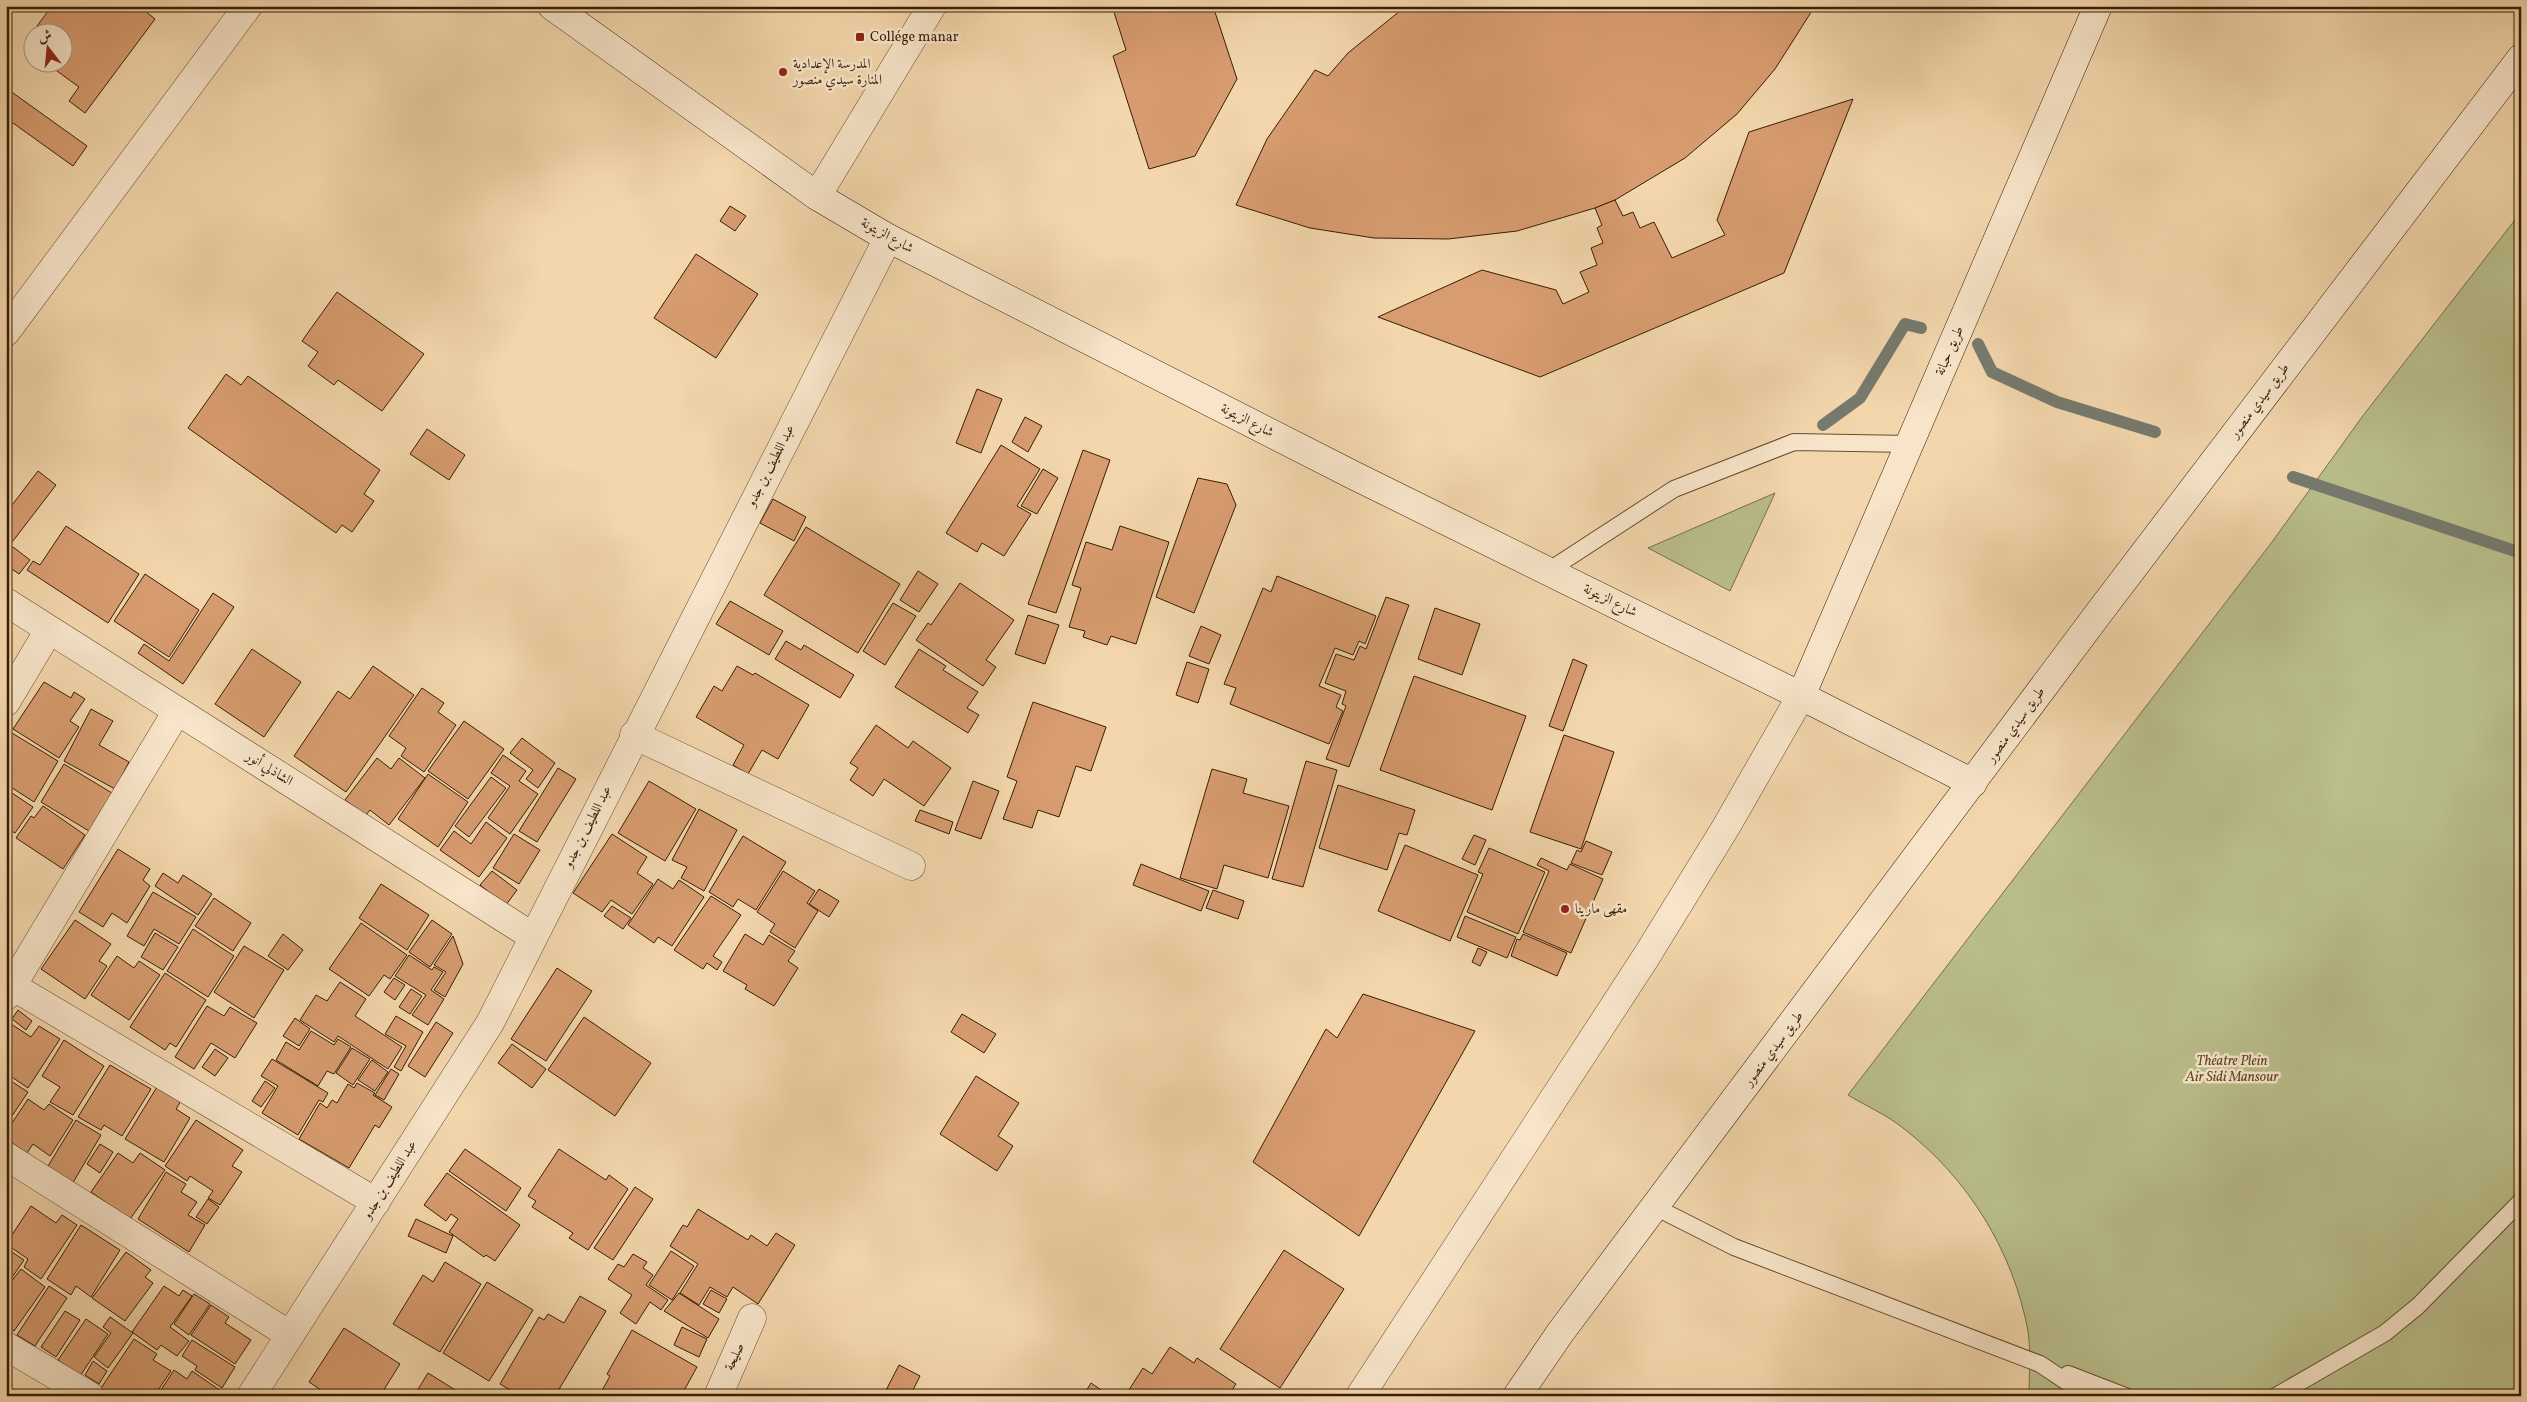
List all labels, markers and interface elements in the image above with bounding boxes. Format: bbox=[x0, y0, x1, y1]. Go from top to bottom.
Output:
north arrow bbox=[22, 22, 72, 72]
text: ش bbox=[36, 26, 54, 48]
place label: Collége manar bbox=[870, 28, 959, 47]
marker: Collége manar bbox=[854, 31, 866, 43]
place label: المدرسة الإعدادية المنارة سيدي منصور bbox=[791, 55, 882, 91]
marker: المدرسة الإعدادية المنارة سيدي منصور bbox=[777, 66, 789, 78]
street label: شارع الزيتونة bbox=[857, 214, 917, 259]
street label: طريق حبانة bbox=[1931, 323, 1969, 379]
street label: طريق سيدي منصور bbox=[2224, 360, 2295, 445]
street label: شارع الزيتونة bbox=[1217, 399, 1277, 443]
street label: عبد اللطيف بن جدو bbox=[741, 422, 800, 512]
street label: شارع الزيتونة bbox=[1579, 580, 1640, 623]
street label: طريق سيدي منصور bbox=[1981, 683, 2051, 769]
street label: الشاذلي أنور bbox=[240, 744, 297, 792]
street label: عبد اللطيف بن جدو bbox=[558, 783, 617, 873]
place label: مقهى مارينا bbox=[1575, 900, 1627, 919]
marker: مقهى مارينا bbox=[1559, 903, 1571, 915]
street label: طريق سيدي منصور bbox=[1738, 1008, 1809, 1093]
park label: Théatre Plein Air Sidi Mansour bbox=[2184, 1052, 2279, 1087]
street label: عبد اللطيف بن جدو bbox=[357, 1137, 422, 1225]
street label: صليحة bbox=[720, 1340, 750, 1374]

